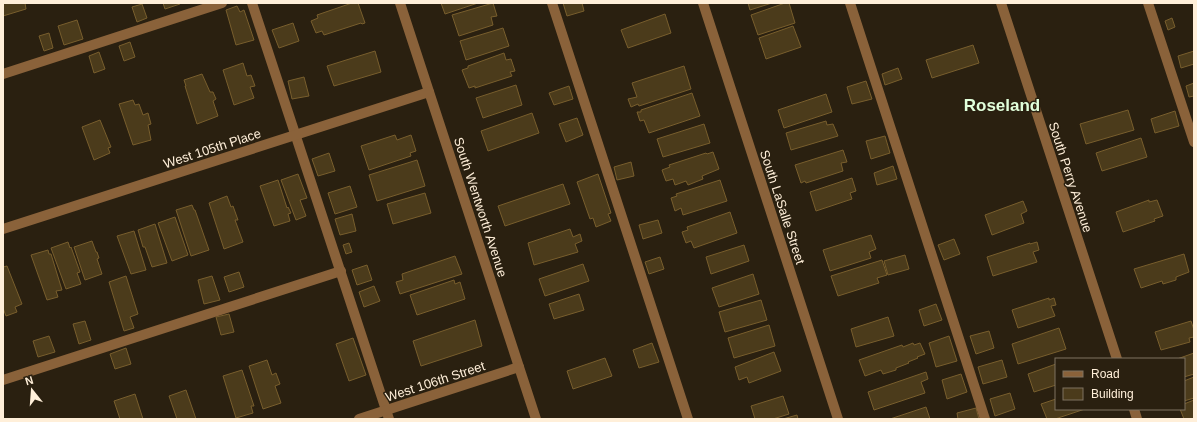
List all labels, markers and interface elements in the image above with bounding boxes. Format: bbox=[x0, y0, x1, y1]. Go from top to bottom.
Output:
district label: Roseland bbox=[964, 96, 1040, 115]
street label: South Perry Avenue bbox=[1046, 120, 1095, 234]
street label: West 105th Place bbox=[161, 126, 263, 171]
street label: South Wentworth Avenue bbox=[451, 135, 510, 279]
street label: South LaSalle Street bbox=[757, 148, 808, 267]
street label: West 106th Street bbox=[383, 358, 487, 405]
legend bbox=[1055, 358, 1185, 410]
text: Road bbox=[1091, 367, 1120, 381]
north arrow bbox=[12, 370, 52, 410]
text: N bbox=[24, 374, 35, 387]
text: Building bbox=[1091, 387, 1134, 401]

